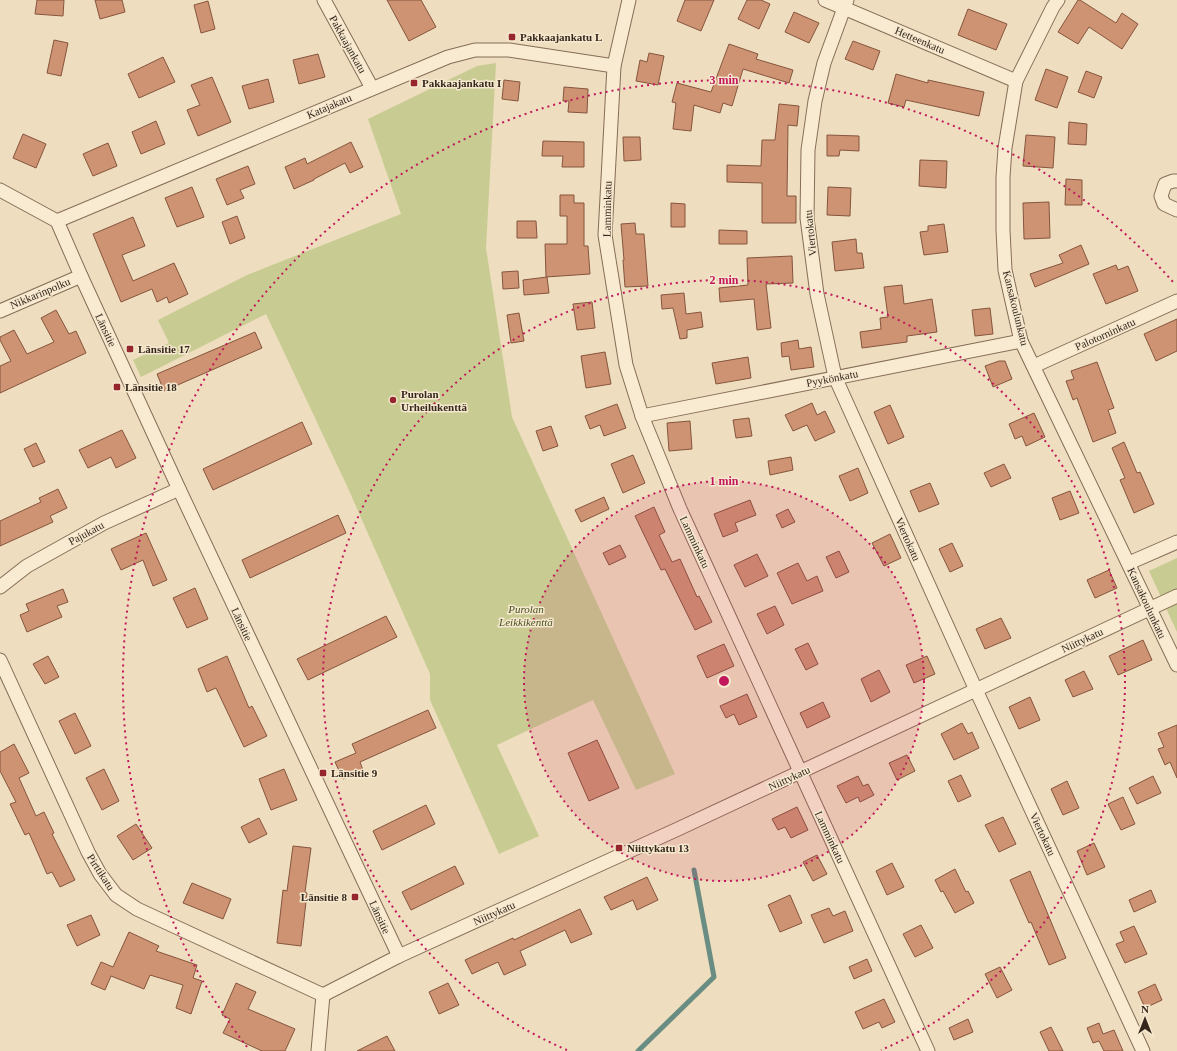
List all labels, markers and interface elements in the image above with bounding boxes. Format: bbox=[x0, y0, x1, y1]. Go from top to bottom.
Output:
street label: Pakkaajankatu bbox=[327, 13, 369, 75]
street label: Hetteenkatu bbox=[893, 24, 947, 56]
place label: Pakkaajankatu L bbox=[520, 31, 602, 43]
marker: Pakkaajankatu L bbox=[507, 32, 517, 42]
text: 3 min bbox=[709, 73, 739, 87]
place label: Pakkaajankatu I bbox=[422, 77, 501, 89]
marker: Pakkaajankatu I bbox=[409, 78, 419, 88]
street label: Katajakatu bbox=[305, 91, 354, 121]
street label: Lamminkatu bbox=[601, 180, 613, 237]
street label: Viertokatu bbox=[802, 209, 818, 257]
street label: Kansakoulunkatu bbox=[1001, 269, 1031, 347]
text: 2 min bbox=[709, 273, 739, 287]
street label: Nikkarinpolku bbox=[8, 275, 72, 311]
street label: Länsitie bbox=[93, 311, 119, 349]
street label: Palotorninkatu bbox=[1073, 315, 1137, 353]
place label: Länsitie 17 bbox=[138, 343, 190, 355]
marker: Länsitie 17 bbox=[125, 344, 135, 354]
street label: Pyykönkatu bbox=[805, 367, 859, 389]
place label: Länsitie 18 bbox=[125, 381, 177, 393]
marker: Länsitie 18 bbox=[112, 382, 122, 392]
place label: Purolan Urheilukenttä bbox=[401, 388, 468, 413]
marker: Purolan Urheilukenttä bbox=[388, 395, 398, 405]
text: 1 min bbox=[709, 474, 739, 488]
street label: Lamminkatu bbox=[678, 514, 713, 570]
street label: Viertokatu bbox=[893, 515, 923, 563]
street label: Pajukatu bbox=[66, 518, 106, 547]
street label: Kansakoulunkatu bbox=[1125, 566, 1169, 641]
park label: Purolan Leikkikenttä bbox=[498, 603, 553, 628]
street label: Länsitie bbox=[229, 605, 255, 643]
street label: Niittykatu bbox=[1059, 625, 1105, 655]
centre of rings bbox=[717, 674, 731, 688]
street label: Niittykatu bbox=[766, 763, 812, 793]
place label: Länsitie 9 bbox=[331, 767, 378, 779]
marker: Länsitie 9 bbox=[318, 768, 328, 778]
street label: Lamminkatu bbox=[813, 809, 848, 865]
street label: Viertokatu bbox=[1028, 810, 1058, 858]
place label: Niittykatu 13 bbox=[627, 842, 690, 854]
marker: Niittykatu 13 bbox=[614, 843, 624, 853]
street label: Pirttikatu bbox=[85, 852, 117, 893]
place label: Länsitie 8 bbox=[301, 891, 347, 903]
marker: Länsitie 8 bbox=[350, 892, 360, 902]
street label: Länsitie bbox=[367, 898, 393, 936]
street label: Niittykatu bbox=[471, 898, 517, 928]
north arrow bbox=[1125, 999, 1165, 1039]
text: N bbox=[1141, 1003, 1149, 1015]

